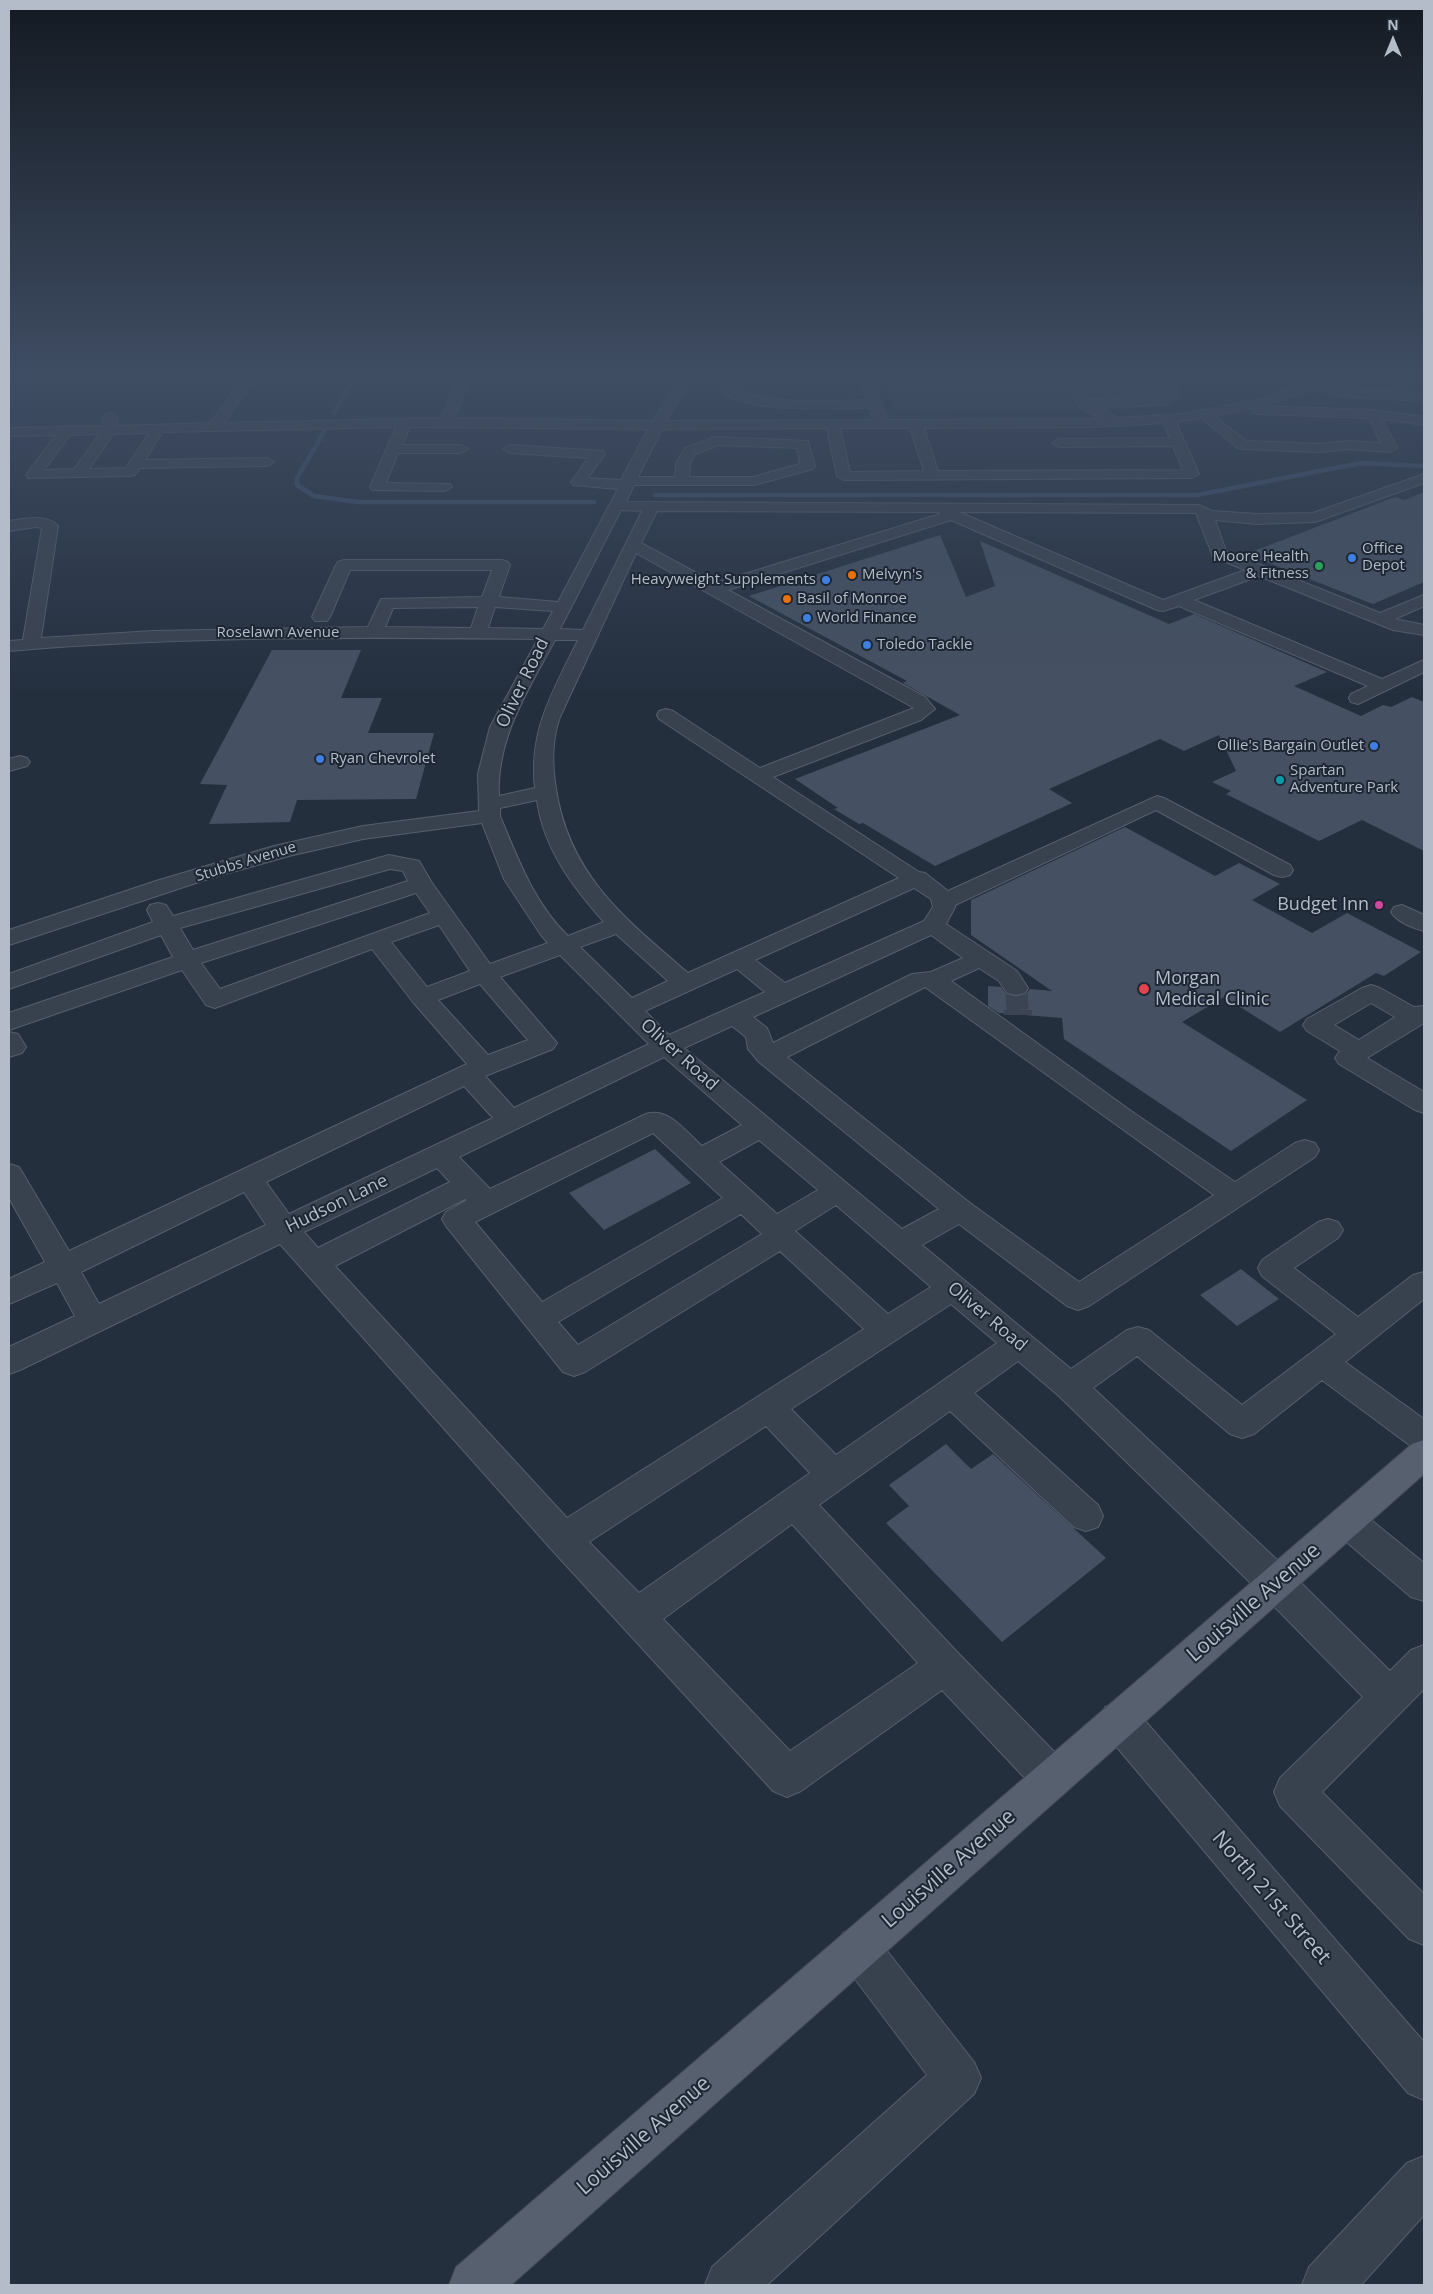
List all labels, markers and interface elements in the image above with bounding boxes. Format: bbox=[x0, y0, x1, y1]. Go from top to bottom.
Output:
north arrow bbox=[1368, 15, 1418, 65]
text: N bbox=[1387, 15, 1399, 34]
place label: Office Depot bbox=[1362, 540, 1405, 575]
place label: Moore Health & Fitness bbox=[1213, 548, 1309, 583]
marker: Office Depot bbox=[1346, 552, 1358, 564]
marker: Moore Health & Fitness bbox=[1313, 560, 1325, 572]
place label: Melvyn's bbox=[862, 566, 922, 584]
marker: Melvyn's bbox=[846, 569, 858, 581]
place label: Heavyweight Supplements bbox=[631, 571, 816, 589]
marker: Heavyweight Supplements bbox=[820, 574, 832, 586]
place label: Basil of Monroe bbox=[797, 590, 907, 608]
marker: Basil of Monroe bbox=[781, 593, 793, 605]
place label: World Finance bbox=[817, 609, 917, 627]
marker: World Finance bbox=[801, 612, 813, 624]
street label: Roselawn Avenue bbox=[217, 624, 339, 642]
street label: Oliver Road bbox=[492, 635, 554, 731]
place label: Toledo Tackle bbox=[877, 636, 972, 654]
marker: Toledo Tackle bbox=[861, 639, 873, 651]
place label: Ollie's Bargain Outlet bbox=[1217, 737, 1364, 755]
marker: Ollie's Bargain Outlet bbox=[1368, 740, 1380, 752]
place label: Ryan Chevrolet bbox=[330, 750, 435, 768]
marker: Ryan Chevrolet bbox=[314, 753, 326, 765]
place label: Spartan Adventure Park bbox=[1290, 762, 1398, 797]
marker: Spartan Adventure Park bbox=[1274, 774, 1286, 786]
street label: Stubbs Avenue bbox=[193, 838, 299, 886]
place label: Budget Inn bbox=[1277, 894, 1369, 916]
marker: Budget Inn bbox=[1373, 899, 1385, 911]
place label: Morgan Medical Clinic bbox=[1155, 968, 1269, 1011]
marker: Morgan Medical Clinic bbox=[1137, 982, 1151, 996]
street label: Oliver Road bbox=[636, 1014, 722, 1096]
street label: Hudson Lane bbox=[282, 1170, 392, 1238]
street label: Oliver Road bbox=[943, 1277, 1031, 1357]
street label: Louisville Avenue bbox=[1182, 1538, 1326, 1668]
street label: Louisville Avenue bbox=[877, 1804, 1021, 1934]
street label: North 21st Street bbox=[1206, 1826, 1336, 1970]
street label: Louisville Avenue bbox=[572, 2071, 716, 2201]

